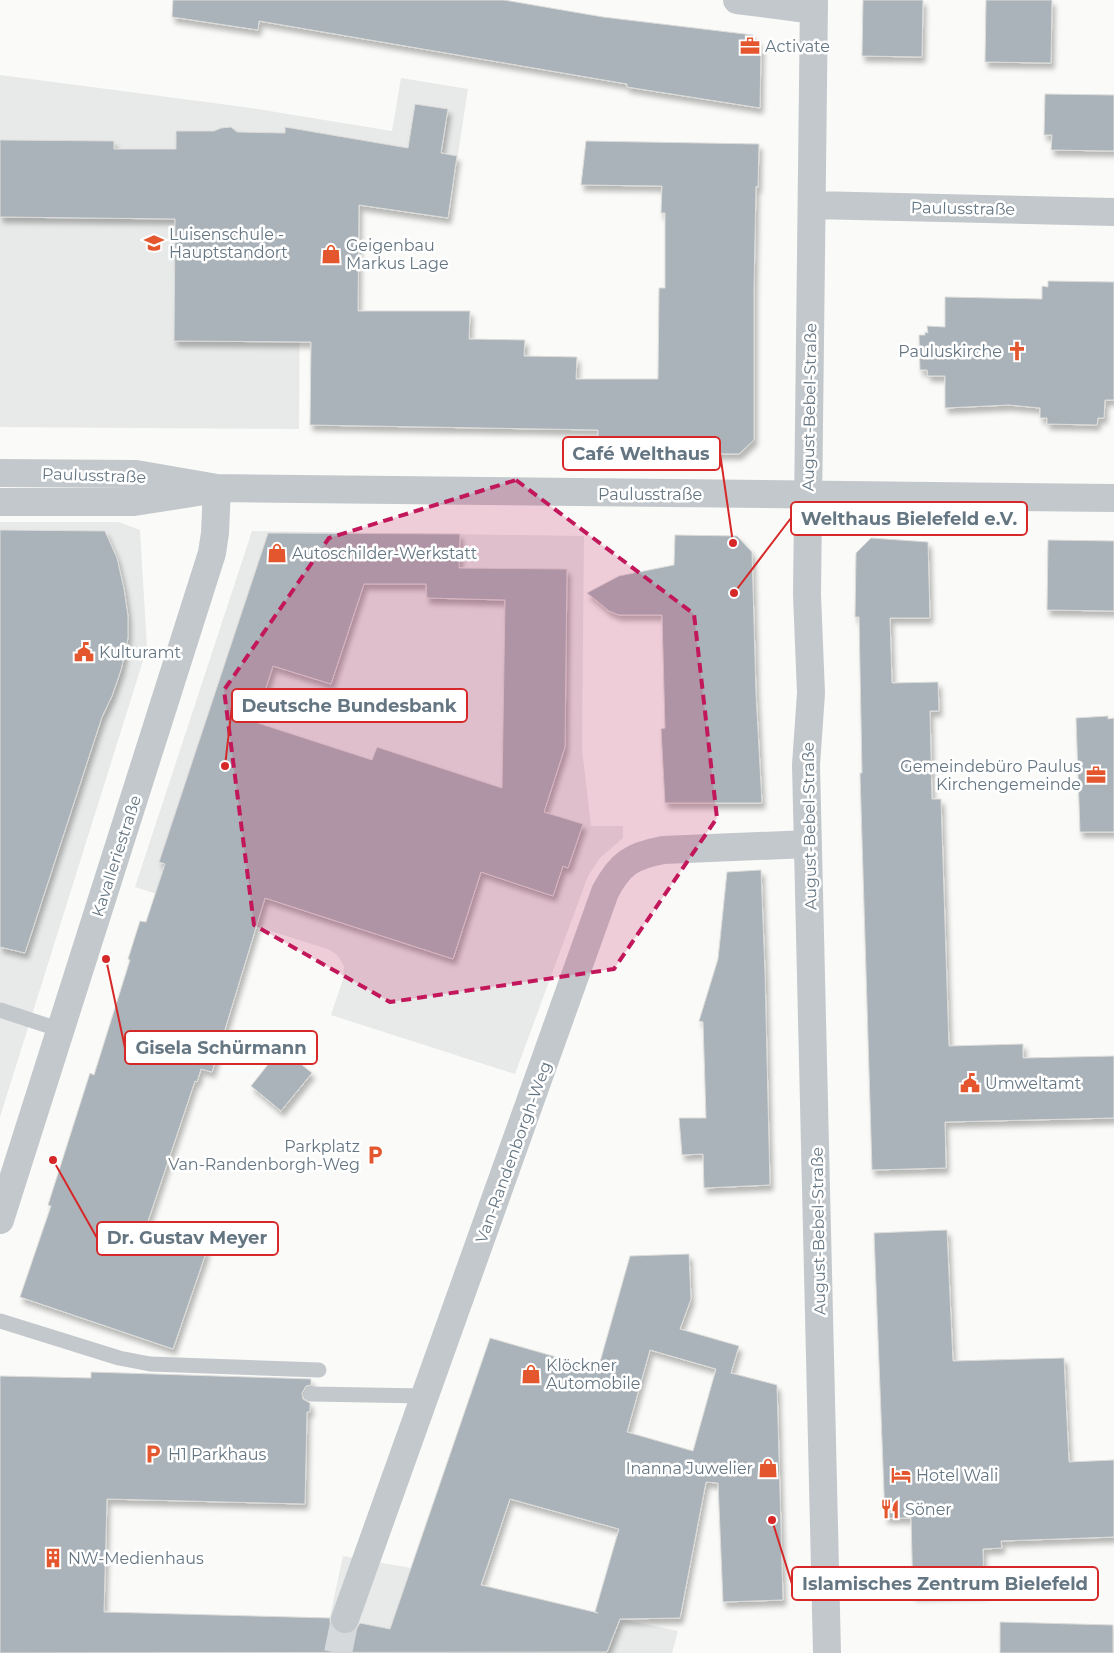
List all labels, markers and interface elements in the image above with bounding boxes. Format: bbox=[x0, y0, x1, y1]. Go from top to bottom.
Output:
office icon: Activate bbox=[739, 35, 761, 57]
place label: Activate bbox=[765, 37, 830, 56]
street label: Paulusstraße bbox=[911, 198, 1015, 219]
place label: Luisenschule - Hauptstandort bbox=[169, 225, 288, 262]
school or university icon: Luisenschule - Hauptstandort bbox=[143, 232, 165, 254]
place label: Geigenbau Markus Lage bbox=[346, 236, 449, 273]
shop icon: Geigenbau Markus Lage bbox=[320, 243, 342, 265]
street label: August-Bebel-Straße bbox=[799, 323, 820, 491]
church icon: Pauluskirche bbox=[1006, 340, 1028, 362]
place label: Pauluskirche bbox=[898, 342, 1002, 361]
callout: Café Welthaus bbox=[563, 437, 720, 470]
text: Café Welthaus bbox=[572, 443, 710, 465]
street label: Paulusstraße bbox=[42, 464, 146, 487]
street label: Paulusstraße bbox=[598, 485, 702, 504]
callout: Welthaus Bielefeld e.V. bbox=[791, 502, 1027, 535]
text: Welthaus Bielefeld e.V. bbox=[801, 508, 1018, 530]
shop icon: Autoschilder-Werkstatt bbox=[266, 542, 288, 564]
place label: Autoschilder-Werkstatt bbox=[292, 544, 478, 563]
public building icon: Kulturamt bbox=[73, 641, 95, 663]
place label: Kulturamt bbox=[99, 643, 181, 662]
callout: Deutsche Bundesbank bbox=[232, 689, 467, 722]
text: Deutsche Bundesbank bbox=[241, 695, 457, 717]
street label: August-Bebel-Straße bbox=[799, 742, 820, 910]
place label: Gemeindebüro Paulus Kirchengemeinde bbox=[900, 757, 1081, 794]
office icon: Gemeindebüro Paulus Kirchengemeinde bbox=[1085, 764, 1107, 786]
street label: Kavalleriestraße bbox=[88, 793, 145, 919]
callout: Gisela Schürmann bbox=[125, 1031, 317, 1064]
text: Gisela Schürmann bbox=[135, 1037, 307, 1059]
street label: Van-Randenborgh-Weg bbox=[472, 1059, 555, 1246]
public building icon: Umweltamt bbox=[959, 1072, 981, 1094]
place label: Umweltamt bbox=[985, 1074, 1082, 1093]
place label: Parkplatz Van-Randenborgh-Weg bbox=[168, 1137, 360, 1174]
parking icon: Parkplatz Van-Randenborgh-Weg bbox=[364, 1144, 386, 1166]
street label: August-Bebel-Straße bbox=[808, 1147, 829, 1315]
callout: Dr. Gustav Meyer bbox=[97, 1222, 278, 1255]
text: Dr. Gustav Meyer bbox=[107, 1227, 267, 1249]
place label: Klöckner Automobile bbox=[546, 1356, 640, 1393]
shop icon: Klöckner Automobile bbox=[520, 1363, 542, 1385]
parking icon: H1 Parkhaus bbox=[142, 1443, 164, 1465]
place label: H1 Parkhaus bbox=[168, 1445, 267, 1464]
shop icon: Inanna Juwelier bbox=[757, 1457, 779, 1479]
place label: Inanna Juwelier bbox=[626, 1459, 753, 1478]
hotel icon: Hotel Wali bbox=[890, 1464, 912, 1486]
place label: Hotel Wali bbox=[916, 1466, 998, 1485]
restaurant icon: Söner bbox=[879, 1498, 901, 1520]
place label: Söner bbox=[905, 1500, 952, 1519]
building icon: NW-Medienhaus bbox=[42, 1547, 64, 1569]
place label: NW-Medienhaus bbox=[68, 1549, 204, 1568]
callout: Islamisches Zentrum Bielefeld bbox=[792, 1567, 1098, 1600]
text: Islamisches Zentrum Bielefeld bbox=[802, 1573, 1088, 1595]

